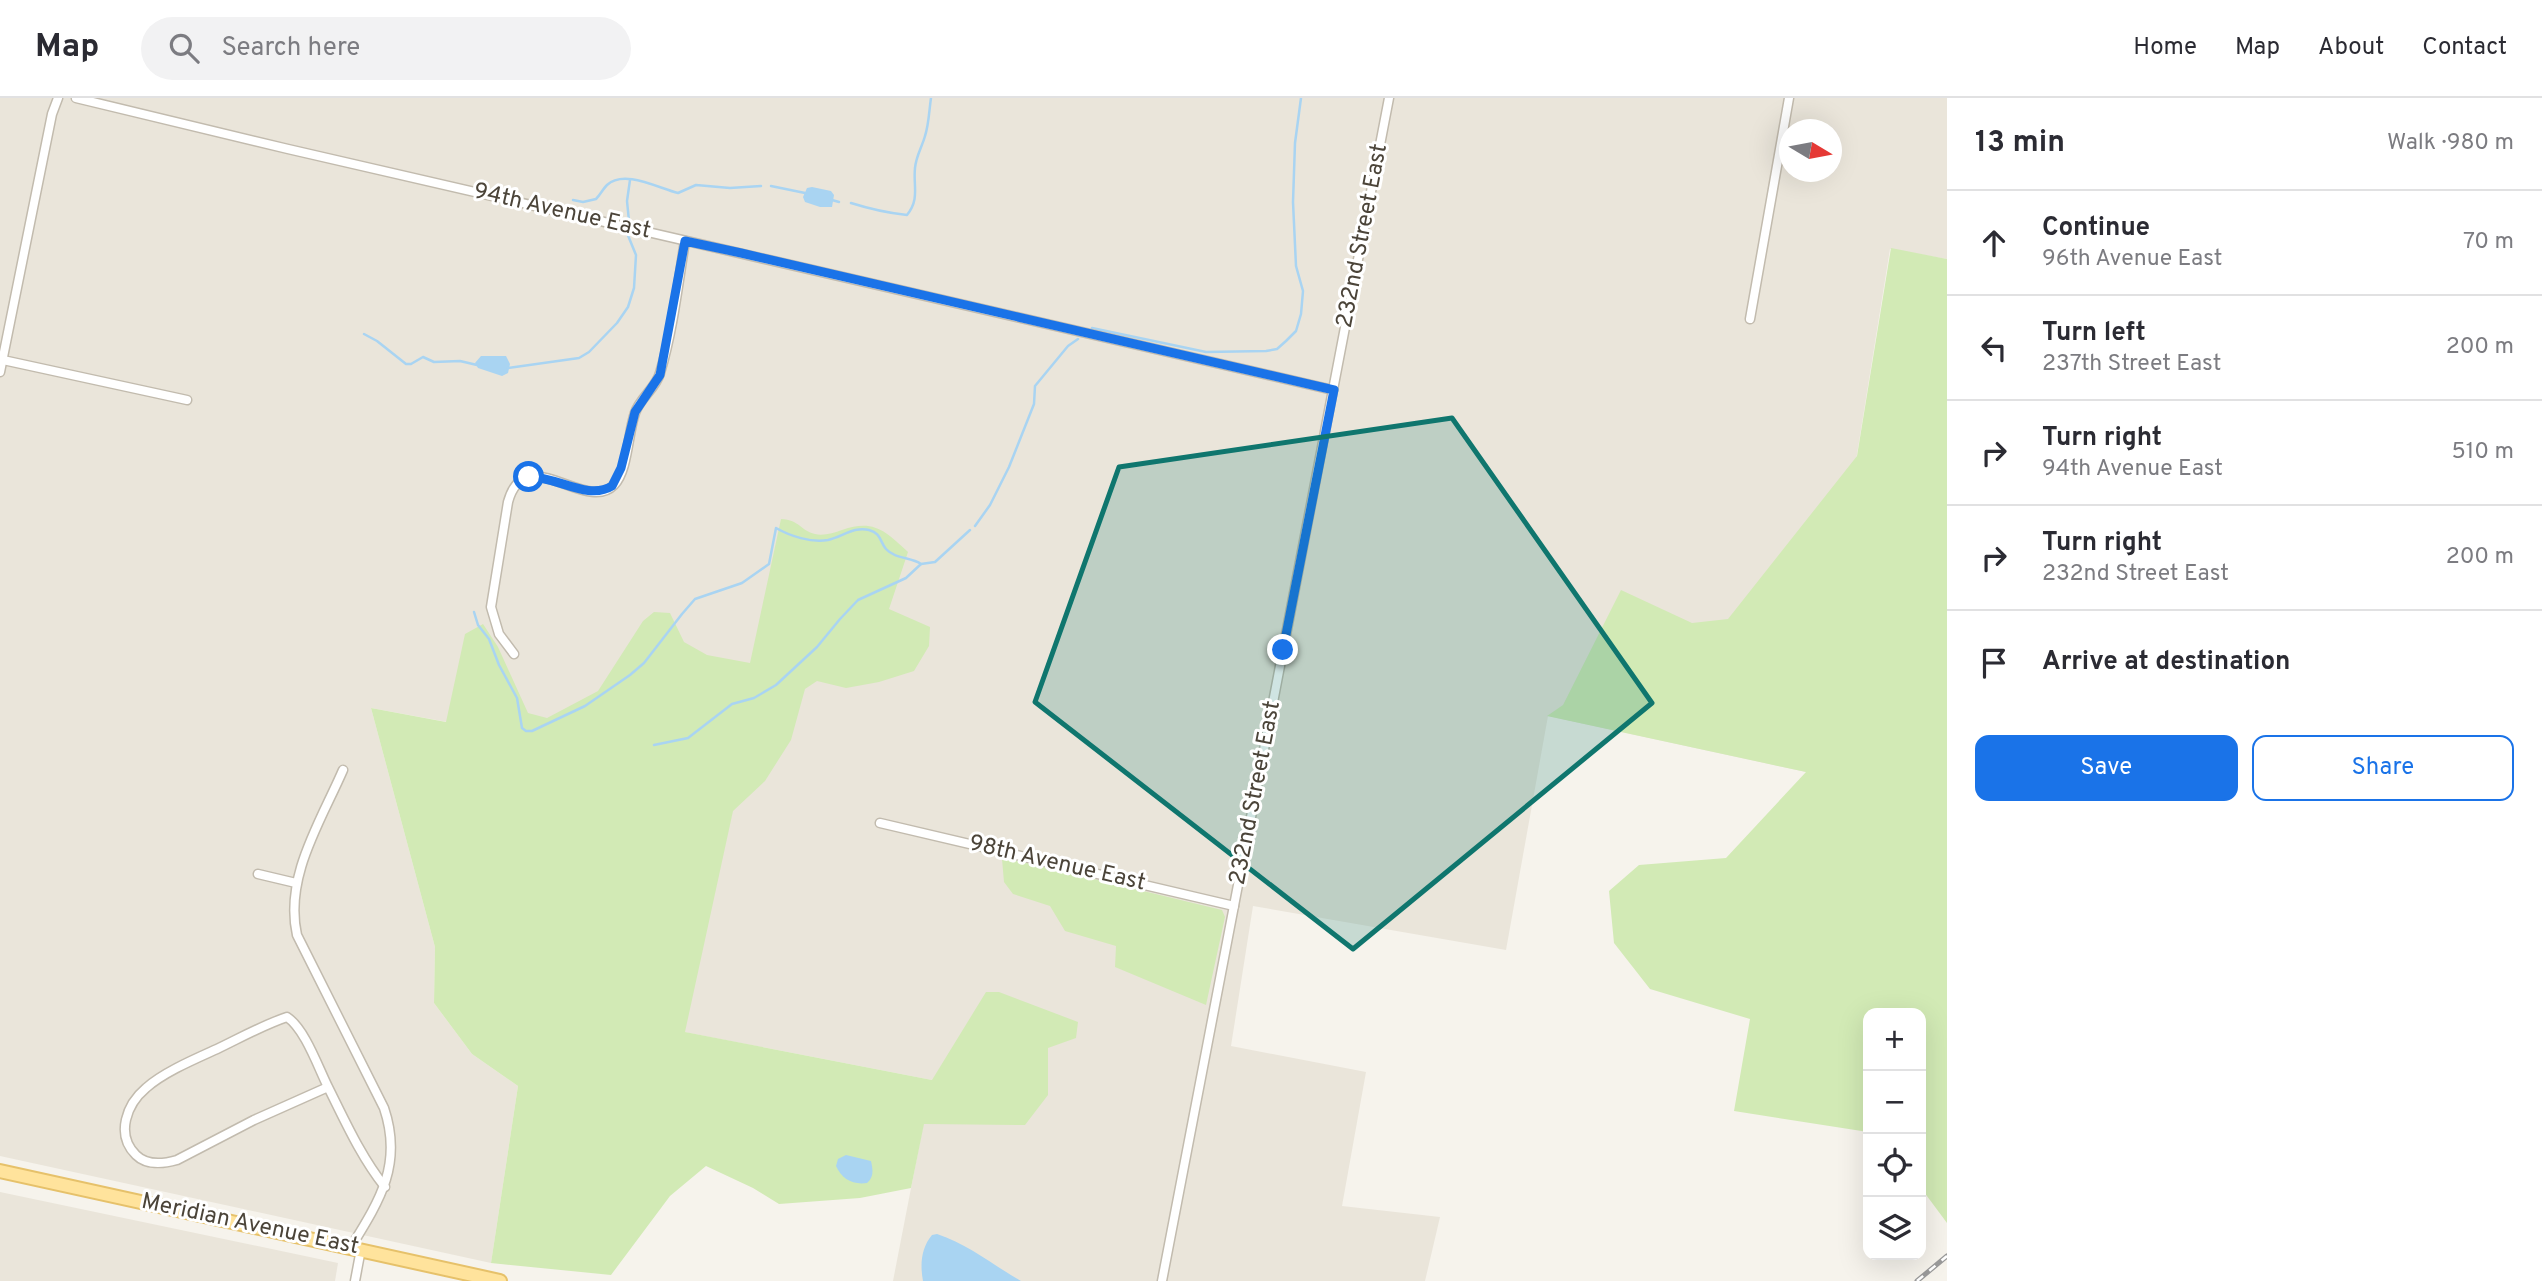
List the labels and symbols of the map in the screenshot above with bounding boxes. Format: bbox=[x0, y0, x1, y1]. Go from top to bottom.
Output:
north arrow bbox=[1779, 119, 1842, 182]
street label: 232nd Street East bbox=[1331, 141, 1395, 331]
street label: 94th Avenue East bbox=[471, 178, 653, 246]
route start bbox=[513, 461, 544, 492]
route end bbox=[1267, 634, 1298, 665]
street label: 232nd Street East bbox=[1224, 698, 1288, 888]
street label: 98th Avenue East bbox=[966, 830, 1148, 898]
street label: Meridian Avenue East bbox=[139, 1188, 361, 1262]

